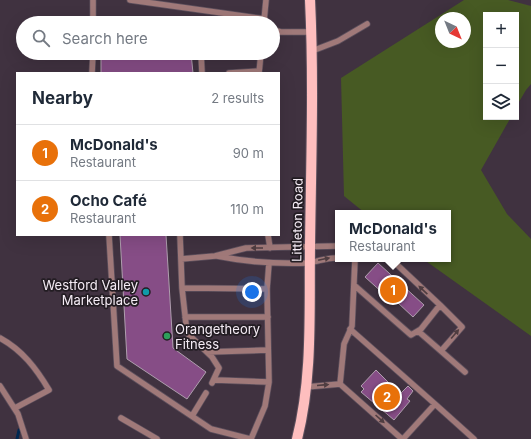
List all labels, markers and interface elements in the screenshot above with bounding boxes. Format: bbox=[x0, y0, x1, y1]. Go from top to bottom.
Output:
north arrow bbox=[435, 12, 471, 48]
map controls bbox=[483, 12, 519, 120]
button: + bbox=[483, 12, 519, 48]
search box bbox=[16, 16, 280, 60]
icon: search bbox=[30, 27, 52, 49]
text: Search here bbox=[62, 29, 148, 48]
button: − bbox=[483, 48, 519, 84]
button: layers bbox=[483, 84, 519, 120]
text: Nearby bbox=[32, 88, 93, 108]
text: 2 results bbox=[211, 90, 264, 106]
text: McDonald's bbox=[70, 135, 158, 154]
text: 1 bbox=[42, 145, 48, 161]
text: 90 m bbox=[233, 145, 264, 161]
text: Restaurant bbox=[70, 154, 136, 170]
street label: Littleton Road bbox=[288, 178, 306, 262]
text: Ocho Café bbox=[70, 191, 147, 210]
text: 2 bbox=[41, 201, 49, 217]
text: 110 m bbox=[230, 201, 264, 217]
text: Restaurant bbox=[70, 210, 136, 226]
popup bbox=[335, 210, 451, 262]
text: McDonald's bbox=[349, 219, 437, 238]
text: Restaurant bbox=[349, 238, 415, 254]
one-way arrow bbox=[250, 245, 263, 251]
one-way arrow bbox=[317, 256, 330, 262]
pin: 1 bbox=[380, 275, 406, 305]
place label: Westford Valley Marketplace bbox=[42, 277, 138, 308]
your location bbox=[242, 282, 262, 302]
one-way arrow bbox=[419, 286, 428, 295]
marker: Westford Valley Marketplace bbox=[141, 287, 151, 297]
place label: Orangetheory Fitness bbox=[175, 321, 260, 352]
one-way arrow bbox=[451, 329, 460, 340]
marker: Orangetheory Fitness bbox=[162, 331, 172, 341]
one-way arrow bbox=[317, 382, 329, 389]
pin: 2 bbox=[374, 382, 400, 412]
one-way arrow bbox=[375, 415, 385, 424]

